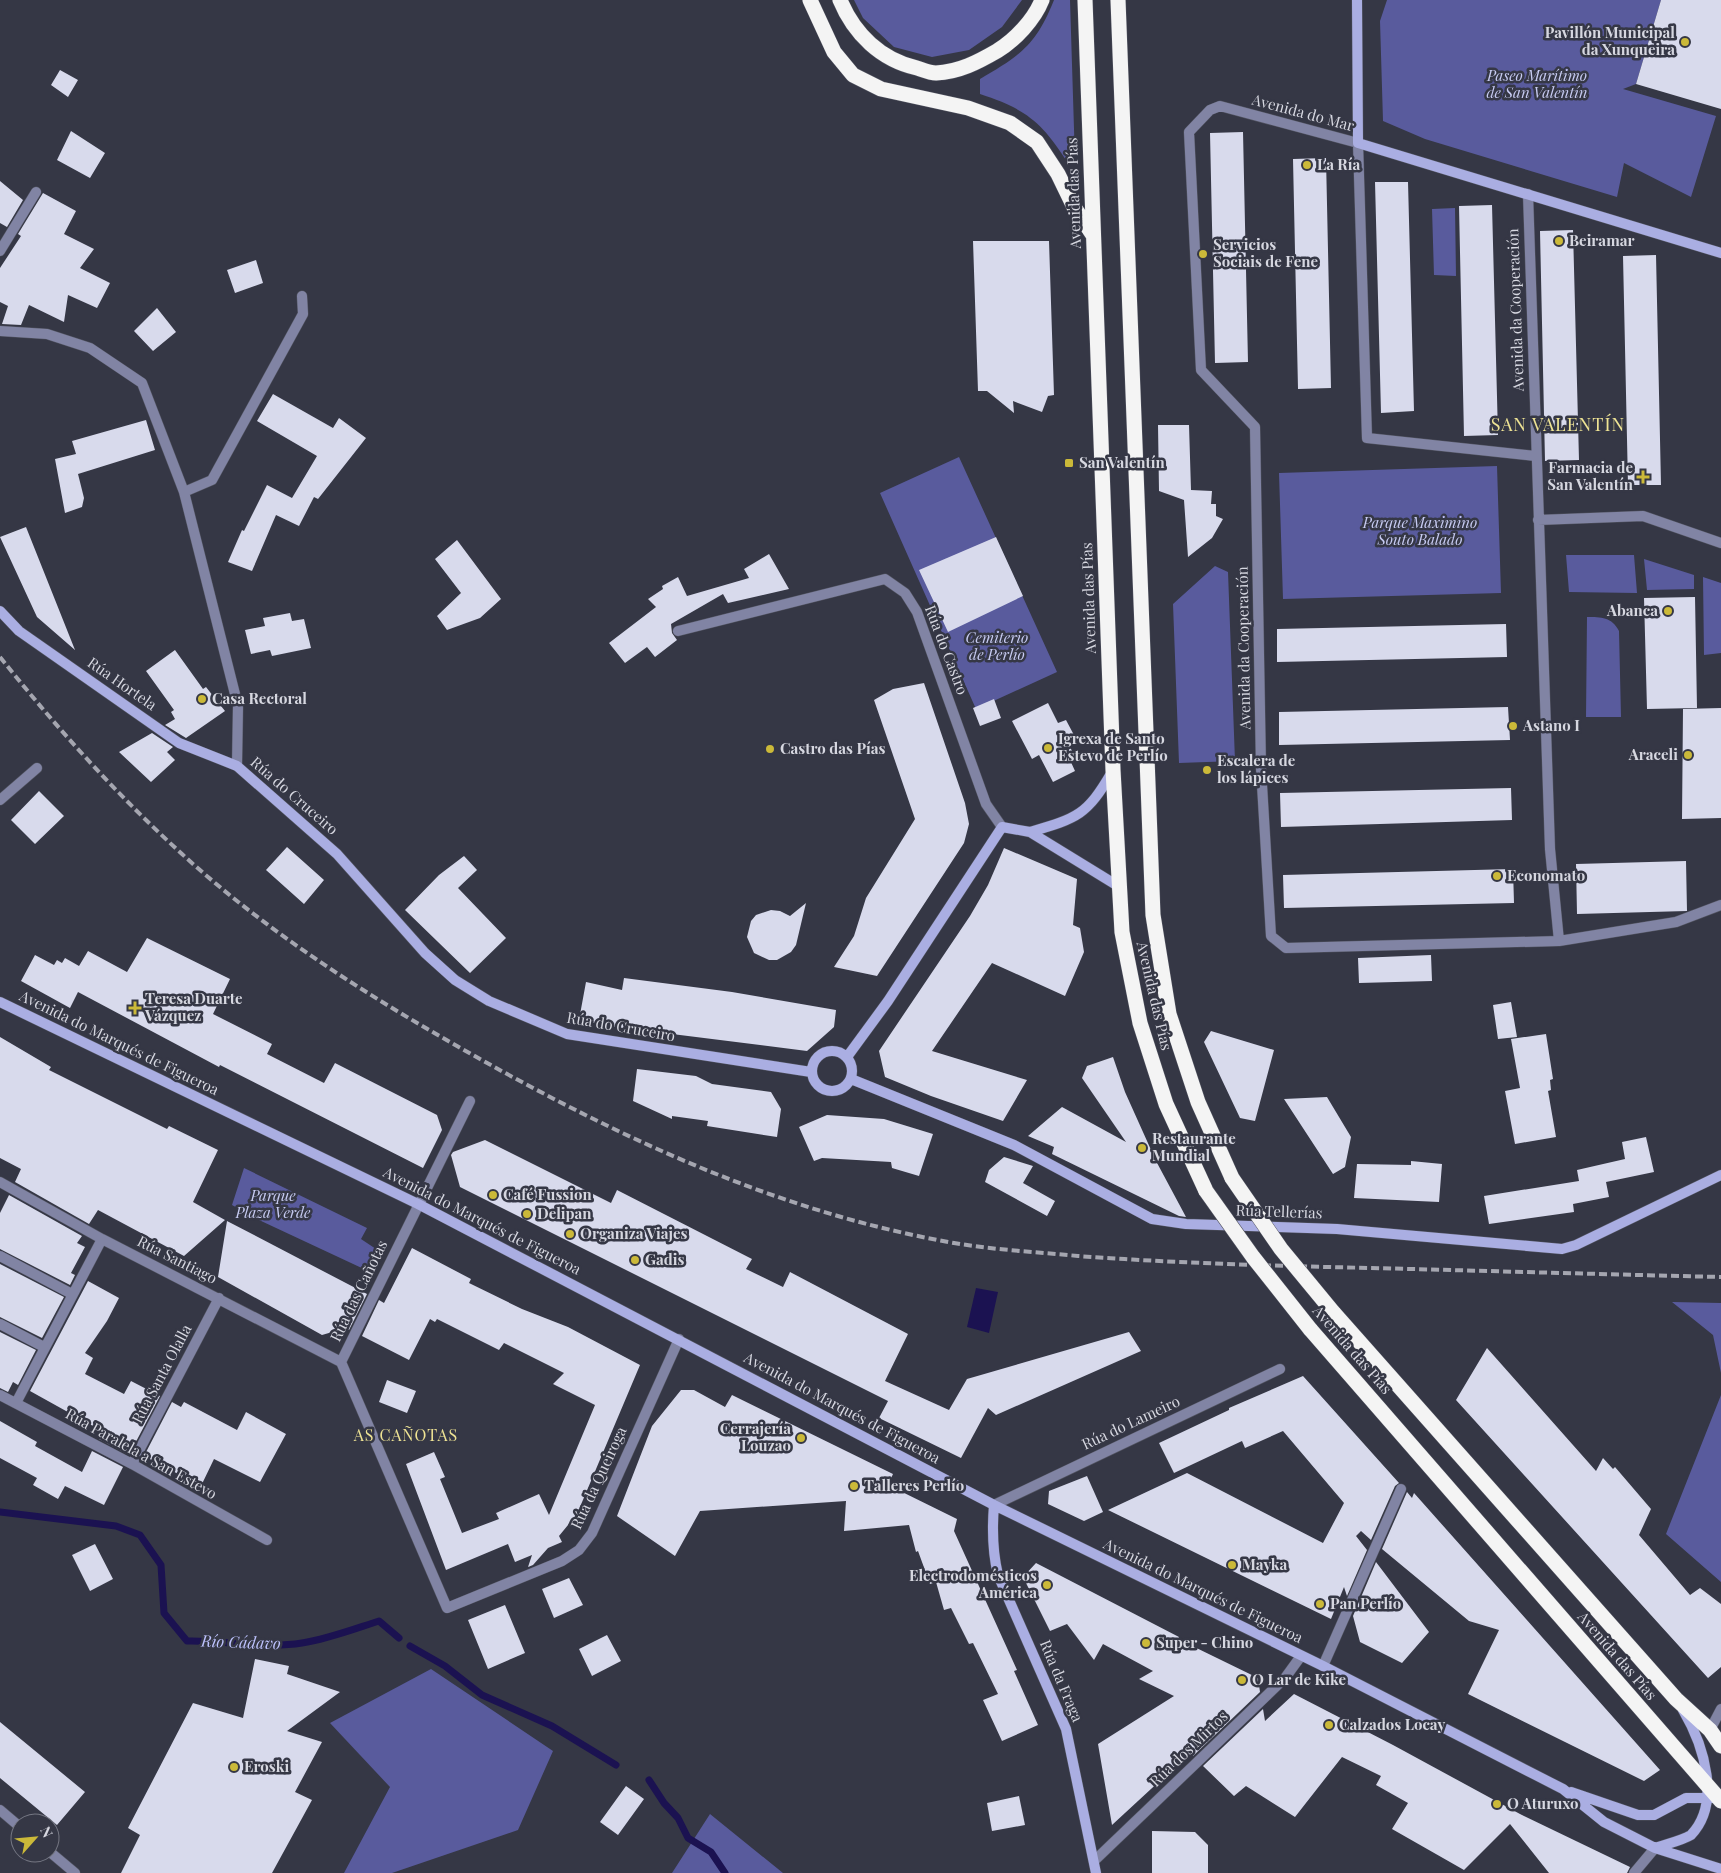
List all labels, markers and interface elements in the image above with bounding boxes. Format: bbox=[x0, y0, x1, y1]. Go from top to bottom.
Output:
place label: Pavillón Municipal da Xunqueira bbox=[1545, 22, 1675, 59]
marker: Pavillón Municipal da Xunqueira bbox=[1679, 36, 1691, 48]
park label: Paseo Marítimo de San Valentín bbox=[1486, 65, 1588, 102]
street label: Avenida do Mar bbox=[1249, 89, 1357, 135]
street label: Avenida das Pías bbox=[1061, 137, 1085, 250]
place label: La Ría bbox=[1317, 154, 1360, 174]
marker: La Ría bbox=[1301, 159, 1313, 171]
street label: Avenida da Cooperación bbox=[1502, 228, 1528, 393]
place label: Beiramar bbox=[1569, 230, 1635, 250]
place label: Servicios Sociais de Fene bbox=[1213, 234, 1319, 271]
marker: Beiramar bbox=[1553, 235, 1565, 247]
marker: Servicios Sociais de Fene bbox=[1197, 248, 1209, 260]
district label: SAN VALENTÍN bbox=[1491, 412, 1625, 436]
place label: San Valentín bbox=[1079, 452, 1166, 472]
marker: San Valentín bbox=[1063, 457, 1075, 469]
place label: Farmacia de San Valentín bbox=[1547, 457, 1634, 494]
marker: Farmacia de San Valentín bbox=[1637, 471, 1649, 483]
park label: Parque Maximino Souto Balado bbox=[1362, 512, 1477, 549]
street label: Avenida das Pías bbox=[1076, 542, 1100, 655]
street label: Avenida da Cooperación bbox=[1232, 566, 1254, 731]
place label: Abanca bbox=[1606, 600, 1658, 620]
street label: Rúa do Castro bbox=[921, 602, 973, 697]
marker: Abanca bbox=[1662, 605, 1674, 617]
park label: Cemiterio de Perlío bbox=[966, 627, 1028, 664]
street label: Rúa Hortela bbox=[84, 652, 162, 715]
place label: Casa Rectoral bbox=[212, 688, 307, 708]
marker: Casa Rectoral bbox=[196, 693, 208, 705]
place label: Astano I bbox=[1522, 715, 1580, 735]
marker: Astano I bbox=[1507, 720, 1519, 732]
place label: Igrexa de Santo Estevo de Perlío bbox=[1058, 728, 1168, 765]
place label: Castro das Pías bbox=[780, 738, 886, 758]
marker: Igrexa de Santo Estevo de Perlío bbox=[1042, 742, 1054, 754]
marker: Castro das Pías bbox=[764, 743, 776, 755]
place label: Araceli bbox=[1628, 744, 1678, 764]
marker: Araceli bbox=[1682, 749, 1694, 761]
place label: Escalera de los lápices bbox=[1217, 750, 1296, 787]
street label: Rúa do Cruceiro bbox=[247, 752, 343, 839]
marker: Escalera de los lápices bbox=[1201, 764, 1213, 776]
place label: Economato bbox=[1507, 865, 1585, 885]
marker: Economato bbox=[1491, 870, 1503, 882]
street label: Avenida das Pías bbox=[1132, 938, 1177, 1052]
street label: Avenida do Marqués de Figueroa bbox=[16, 985, 223, 1099]
place label: Teresa Duarte Vázquez bbox=[144, 988, 243, 1025]
marker: Teresa Duarte Vázquez bbox=[129, 1002, 141, 1014]
street label: Rúa do Cruceiro bbox=[565, 1007, 677, 1045]
place label: Restaurante Mundial bbox=[1152, 1128, 1236, 1165]
marker: Restaurante Mundial bbox=[1136, 1142, 1148, 1154]
street label: Avenida do Marqués de Figueroa bbox=[379, 1161, 585, 1279]
place label: Café Fussion bbox=[503, 1184, 592, 1204]
park label: Parque Plaza Verde bbox=[235, 1185, 311, 1222]
marker: Café Fussion bbox=[487, 1189, 499, 1201]
street label: Rúa Tellerías bbox=[1235, 1199, 1323, 1223]
place label: Delipan bbox=[537, 1203, 592, 1223]
marker: Delipan bbox=[521, 1208, 533, 1220]
place label: Organiza Viajes bbox=[580, 1223, 688, 1243]
marker: Organiza Viajes bbox=[564, 1228, 576, 1240]
street label: Rúa Santiago bbox=[134, 1230, 221, 1288]
street label: Rúa das Cañotas bbox=[325, 1236, 391, 1345]
place label: Gadis bbox=[645, 1249, 684, 1269]
marker: Gadis bbox=[629, 1254, 641, 1266]
street label: Avenida das Pías bbox=[1308, 1300, 1397, 1398]
street label: Rúa Santa Olalla bbox=[127, 1320, 196, 1426]
street label: Avenida do Marqués de Figueroa bbox=[740, 1346, 944, 1468]
street label: Rúa do Lameiro bbox=[1078, 1391, 1183, 1454]
street label: Rúa Paralela a San Estevo bbox=[62, 1403, 221, 1503]
place label: Cerrajería Louzao bbox=[720, 1418, 791, 1455]
street label: Rúa da Queiroga bbox=[566, 1423, 631, 1532]
district label: AS CAÑOTAS bbox=[353, 1424, 458, 1445]
marker: Cerrajería Louzao bbox=[795, 1432, 807, 1444]
place label: Talleres Perlío bbox=[864, 1475, 964, 1495]
marker: Talleres Perlío bbox=[848, 1480, 860, 1492]
street label: Avenida do Marqués de Figueroa bbox=[1100, 1533, 1307, 1647]
place label: Mayka bbox=[1242, 1554, 1288, 1574]
marker: Mayka bbox=[1226, 1559, 1238, 1571]
place label: Electrodomésticos América bbox=[909, 1565, 1037, 1602]
marker: Electrodomésticos América bbox=[1041, 1579, 1053, 1591]
place label: Pan Perlío bbox=[1330, 1593, 1401, 1613]
marker: Pan Perlío bbox=[1314, 1598, 1326, 1610]
street label: Avenida das Pías bbox=[1573, 1606, 1662, 1704]
water label: Río Cádavo bbox=[200, 1630, 281, 1653]
place label: Super - Chino bbox=[1156, 1632, 1253, 1652]
street label: Rúa da Fraga bbox=[1036, 1637, 1088, 1725]
marker: Super - Chino bbox=[1140, 1637, 1152, 1649]
place label: O Lar de Kike bbox=[1252, 1669, 1346, 1689]
marker: O Lar de Kike bbox=[1236, 1674, 1248, 1686]
street label: Rúa dos Mirtos bbox=[1145, 1706, 1232, 1791]
place label: Calzados Locay bbox=[1339, 1714, 1445, 1734]
marker: Calzados Locay bbox=[1323, 1719, 1335, 1731]
place label: Eroski bbox=[244, 1756, 289, 1776]
marker: Eroski bbox=[228, 1761, 240, 1773]
place label: O Aturuxo bbox=[1507, 1793, 1579, 1813]
marker: O Aturuxo bbox=[1491, 1798, 1503, 1810]
north arrow bbox=[10, 1813, 60, 1863]
text: N bbox=[36, 1823, 58, 1841]

